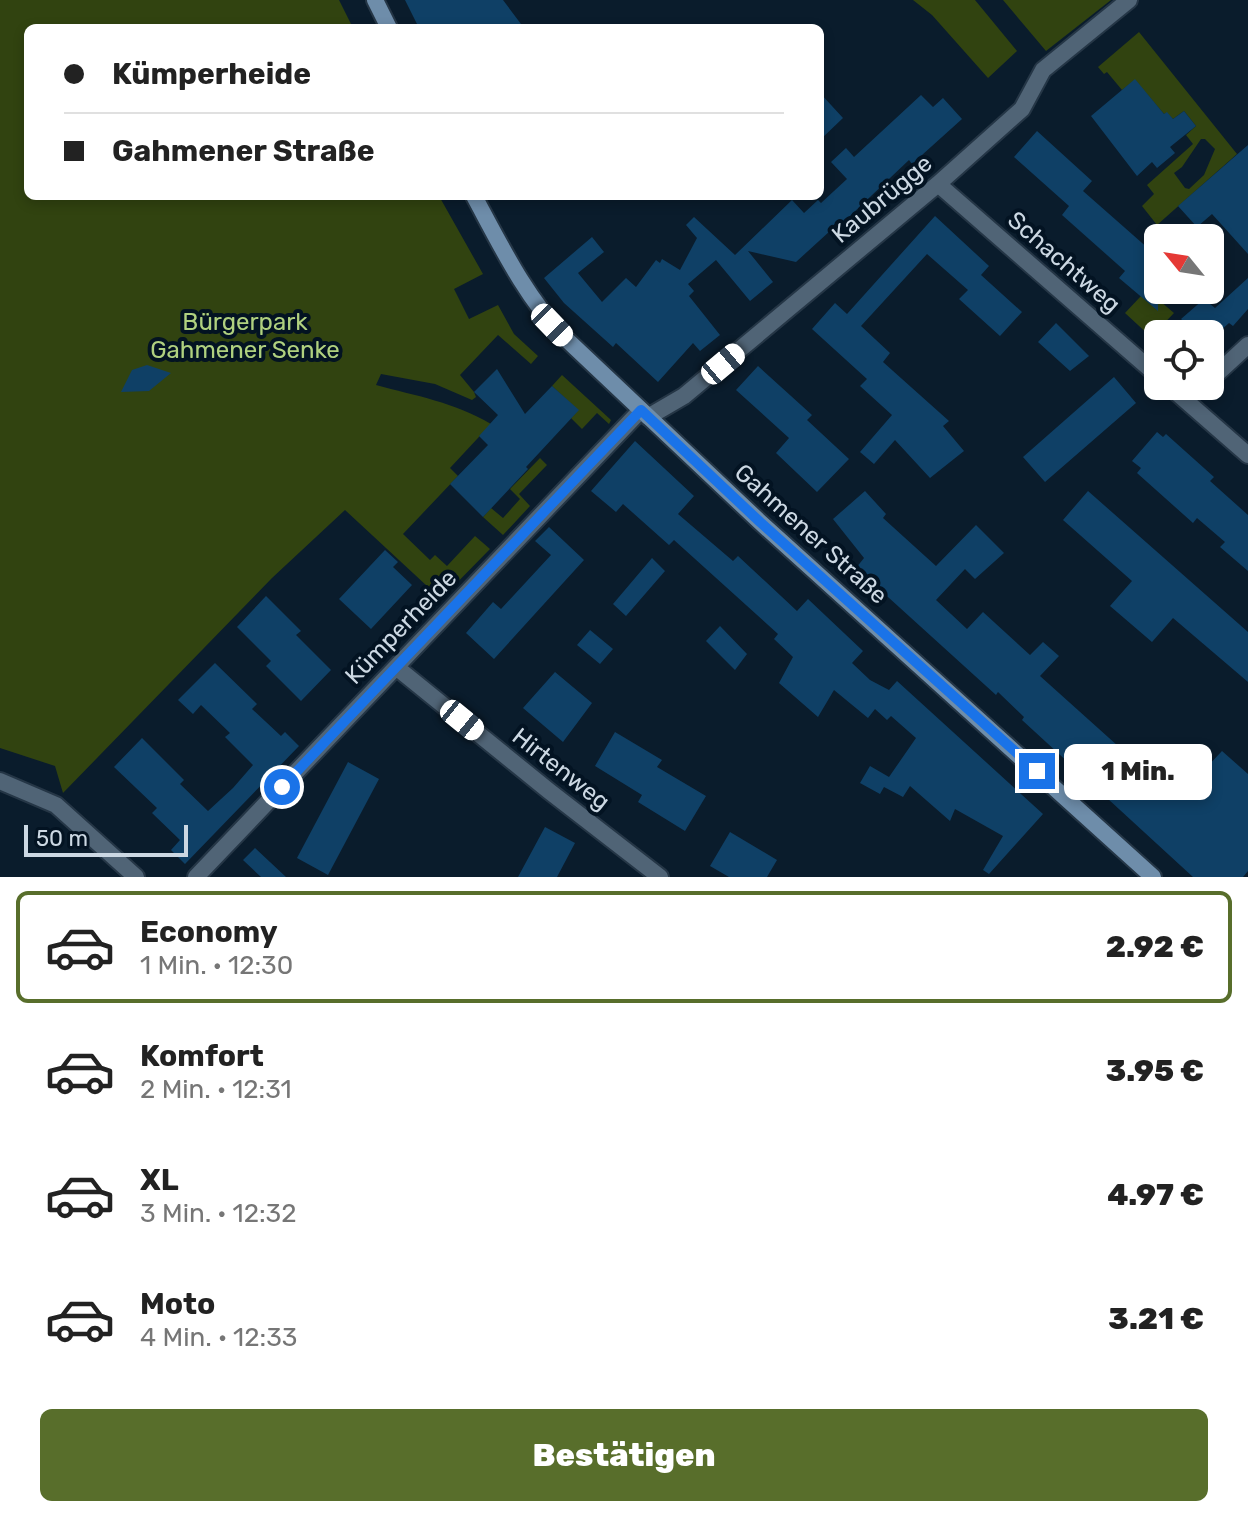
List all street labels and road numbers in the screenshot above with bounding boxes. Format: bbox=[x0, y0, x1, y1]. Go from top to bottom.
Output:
street label: Kaubrügge bbox=[826, 149, 938, 249]
street label: Schachtweg bbox=[1002, 206, 1126, 318]
street label: Gahmener Straße bbox=[729, 458, 893, 610]
street label: Kümperheide bbox=[339, 564, 463, 690]
street label: Hirtenweg bbox=[507, 722, 615, 816]

